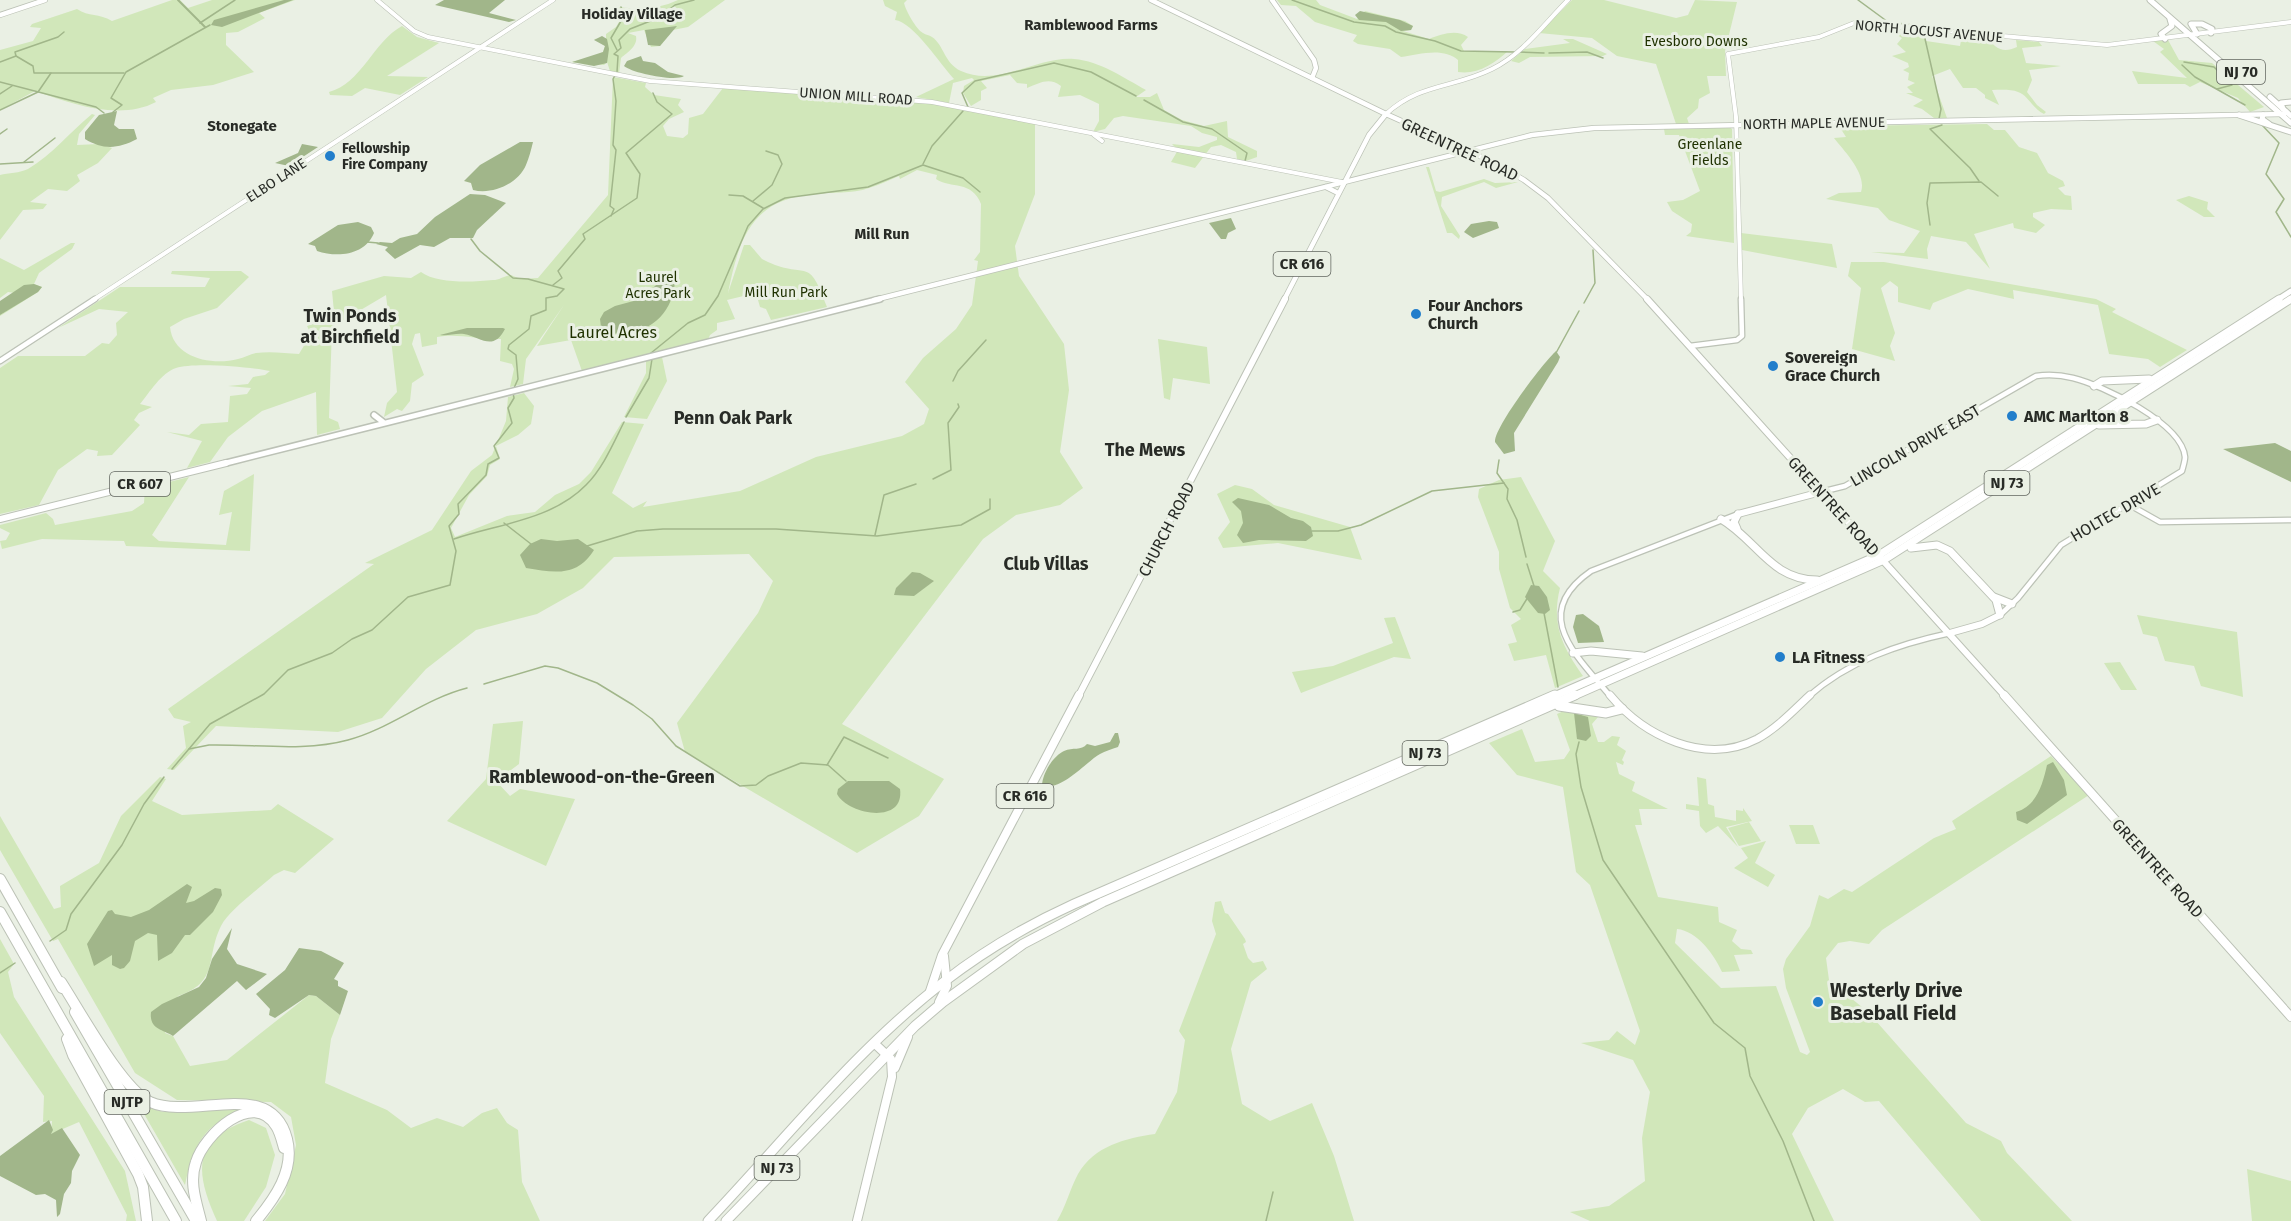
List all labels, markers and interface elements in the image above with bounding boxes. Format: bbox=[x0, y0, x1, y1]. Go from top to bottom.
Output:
district label: Holiday Village bbox=[581, 5, 683, 23]
district label: Ramblewood Farms bbox=[1024, 16, 1158, 34]
street label: NORTH LOCUST AVENUE bbox=[1854, 17, 2004, 46]
park label: Evesboro Downs bbox=[1644, 33, 1748, 50]
road number: NJ 70 bbox=[2217, 60, 2265, 84]
street label: UNION MILL ROAD bbox=[799, 84, 913, 109]
street label: GREENTREE ROAD bbox=[1398, 114, 1521, 185]
street label: NORTH MAPLE AVENUE bbox=[1743, 114, 1885, 133]
district label: Stonegate bbox=[207, 117, 277, 135]
park label: Greenlane Fields bbox=[1678, 136, 1742, 169]
place label: Fellowship Fire Company bbox=[342, 140, 428, 173]
marker: Fellowship Fire Company bbox=[323, 149, 337, 163]
street label: ELBO LANE bbox=[243, 155, 310, 206]
district label: Mill Run bbox=[855, 225, 909, 243]
road number: CR 616 bbox=[1274, 252, 1330, 276]
park label: Laurel Acres Park bbox=[625, 269, 691, 302]
park label: Mill Run Park bbox=[745, 284, 828, 301]
place label: Four Anchors Church bbox=[1428, 296, 1523, 333]
district label: Twin Ponds at Birchfield bbox=[300, 305, 400, 348]
marker: Four Anchors Church bbox=[1409, 307, 1423, 321]
park label: Laurel Acres bbox=[569, 323, 657, 342]
place label: Sovereign Grace Church bbox=[1785, 348, 1880, 385]
marker: Sovereign Grace Church bbox=[1766, 359, 1780, 373]
street label: LINCOLN DRIVE EAST bbox=[1847, 400, 1984, 490]
district label: Penn Oak Park bbox=[674, 407, 793, 429]
place label: AMC Marlton 8 bbox=[2023, 407, 2129, 426]
marker: AMC Marlton 8 bbox=[2005, 409, 2019, 423]
district label: The Mews bbox=[1105, 439, 1186, 461]
street label: GREENTREE ROAD bbox=[1784, 453, 1883, 560]
road number: NJ 73 bbox=[1984, 471, 2030, 495]
road number: CR 607 bbox=[110, 472, 170, 496]
street label: CHURCH ROAD bbox=[1134, 479, 1199, 580]
street label: HOLTEC DRIVE bbox=[2067, 479, 2164, 546]
district label: Club Villas bbox=[1003, 553, 1089, 575]
place label: LA Fitness bbox=[1792, 648, 1865, 667]
marker: LA Fitness bbox=[1773, 650, 1787, 664]
road number: NJ 73 bbox=[1402, 741, 1448, 765]
district label: Ramblewood-on-the-Green bbox=[489, 766, 715, 788]
road number: CR 616 bbox=[996, 784, 1054, 808]
street label: GREENTREE ROAD bbox=[2108, 815, 2207, 922]
place label: Westerly Drive Baseball Field bbox=[1830, 978, 1963, 1025]
marker: Westerly Drive Baseball Field bbox=[1811, 995, 1825, 1009]
road number: NJTP bbox=[104, 1090, 150, 1114]
road number: NJ 73 bbox=[754, 1156, 800, 1180]

